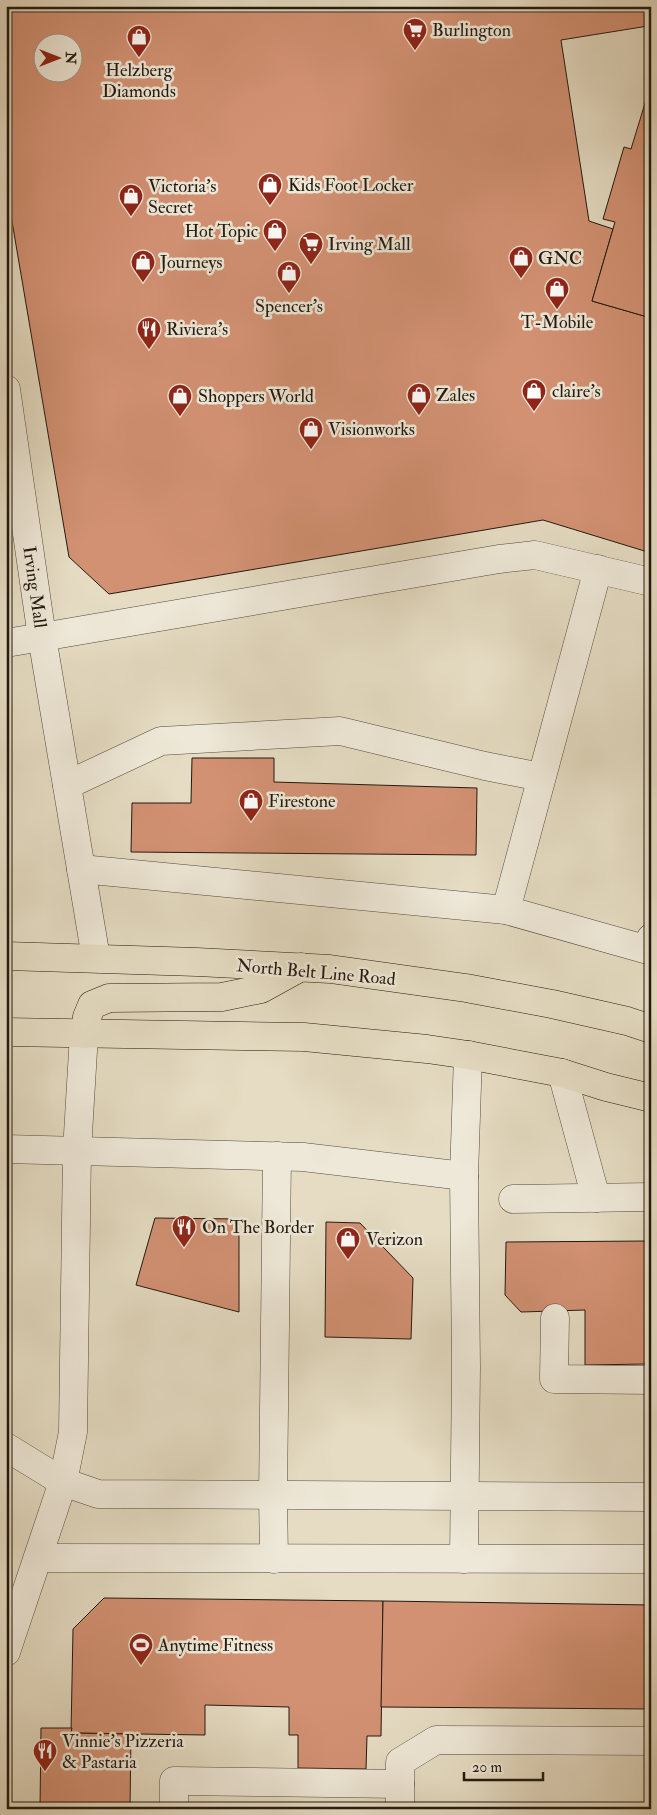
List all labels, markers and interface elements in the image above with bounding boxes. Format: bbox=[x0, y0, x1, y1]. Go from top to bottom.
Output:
supermarket icon: Burlington bbox=[402, 17, 428, 51]
place label: Burlington bbox=[432, 19, 511, 42]
shop icon: Helzberg Diamonds bbox=[126, 24, 152, 58]
north arrow bbox=[32, 32, 82, 82]
text: N bbox=[62, 51, 79, 65]
place label: Helzberg Diamonds bbox=[102, 59, 176, 103]
shop icon: Kids Foot Locker bbox=[257, 172, 283, 206]
place label: Kids Foot Locker bbox=[288, 174, 414, 197]
place label: Victoria's Secret bbox=[148, 175, 216, 219]
shop icon: Victoria's Secret bbox=[118, 183, 144, 217]
shop icon: Hot Topic bbox=[262, 218, 288, 252]
place label: Hot Topic bbox=[185, 220, 258, 243]
supermarket icon: Irving Mall bbox=[298, 231, 324, 265]
place label: Irving Mall bbox=[328, 233, 411, 256]
shop icon: GNC bbox=[508, 245, 534, 279]
place label: GNC bbox=[538, 247, 582, 270]
shop icon: Journeys bbox=[130, 249, 156, 283]
place label: Journeys bbox=[159, 251, 223, 274]
shop icon: Spencer's bbox=[276, 260, 302, 294]
shop icon: T-Mobile bbox=[544, 276, 570, 310]
place label: Spencer's bbox=[255, 295, 323, 318]
place label: T-Mobile bbox=[521, 311, 594, 334]
restaurant icon: Riviera's bbox=[136, 316, 162, 350]
place label: Riviera's bbox=[166, 318, 228, 341]
shop icon: claire's bbox=[521, 378, 547, 412]
place label: claire's bbox=[552, 380, 601, 403]
shop icon: Zales bbox=[406, 382, 432, 416]
shop icon: Shoppers World bbox=[167, 383, 193, 417]
place label: Zales bbox=[436, 384, 475, 407]
place label: Shoppers World bbox=[198, 385, 314, 408]
shop icon: Visionworks bbox=[298, 416, 324, 450]
place label: Visionworks bbox=[328, 418, 415, 441]
street label: Irving Mall bbox=[17, 545, 52, 630]
shop icon: Firestone bbox=[238, 788, 264, 822]
place label: Firestone bbox=[268, 790, 336, 813]
street label: North Belt Line Road bbox=[235, 954, 397, 991]
restaurant icon: On The Border bbox=[171, 1214, 197, 1248]
place label: On The Border bbox=[202, 1216, 314, 1239]
shop icon: Verizon bbox=[335, 1226, 361, 1260]
place label: Verizon bbox=[366, 1228, 423, 1251]
sports icon: Anytime Fitness bbox=[128, 1632, 154, 1666]
place label: Anytime Fitness bbox=[157, 1634, 273, 1657]
place label: Vinnie's Pizzeria & Pastaria bbox=[62, 1730, 184, 1774]
restaurant icon: Vinnie's Pizzeria & Pastaria bbox=[32, 1738, 58, 1772]
scale bar bbox=[464, 1750, 543, 1782]
text: 20 m bbox=[472, 1758, 502, 1777]

